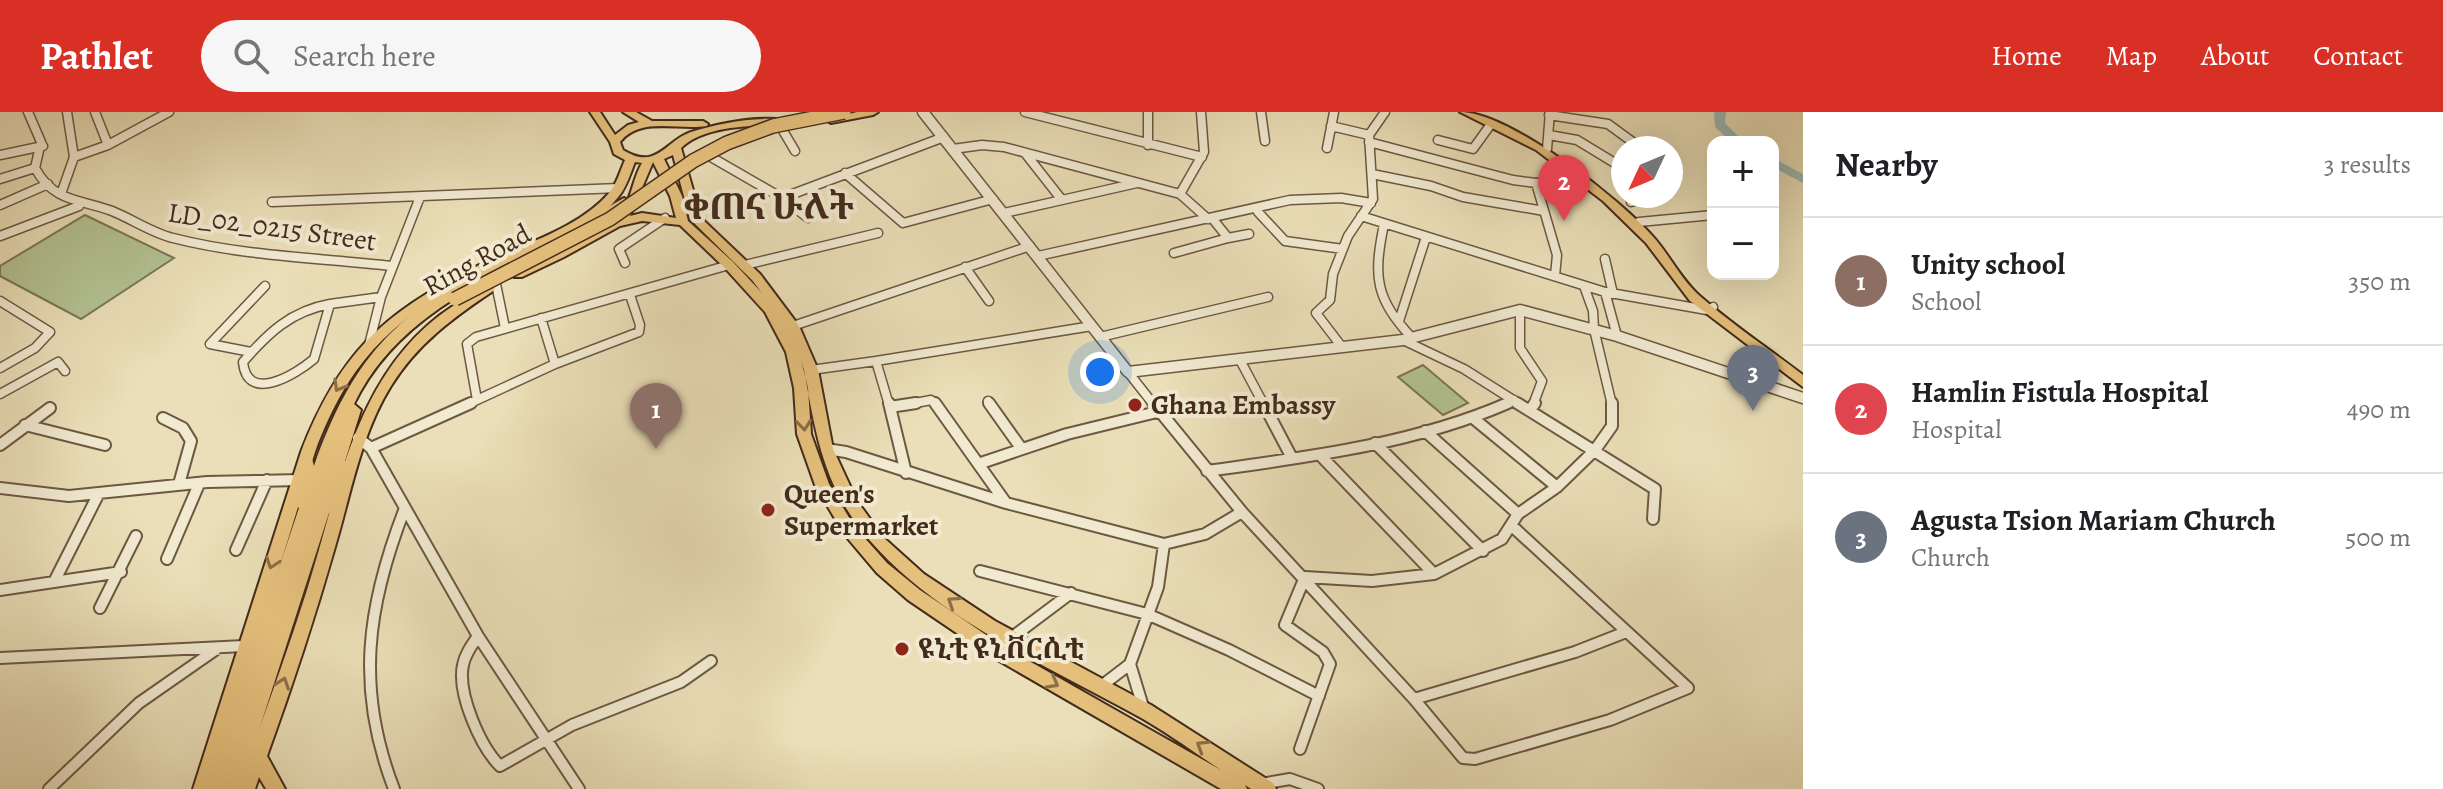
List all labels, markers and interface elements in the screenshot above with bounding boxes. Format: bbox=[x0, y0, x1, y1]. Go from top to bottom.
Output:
search box bbox=[201, 20, 761, 92]
text: Pathlet bbox=[40, 30, 153, 82]
icon: search bbox=[229, 34, 273, 78]
text: Search here bbox=[293, 36, 436, 76]
text: Home bbox=[1991, 37, 2062, 75]
text: Map bbox=[2106, 37, 2157, 75]
text: About bbox=[2201, 37, 2269, 75]
text: Contact bbox=[2313, 37, 2403, 75]
north arrow bbox=[1611, 136, 1683, 208]
map controls bbox=[1707, 136, 1779, 280]
button: + bbox=[1707, 136, 1779, 208]
text: Nearby bbox=[1835, 141, 1938, 188]
text: 3 results bbox=[2324, 147, 2411, 182]
pin: 2 bbox=[1538, 155, 1590, 221]
district label: ቀጠና ሁለት bbox=[684, 182, 854, 231]
street label: LD_02_0215 Street bbox=[165, 194, 379, 260]
button: − bbox=[1707, 208, 1779, 280]
street label: Ring Road bbox=[416, 214, 539, 305]
text: Unity school bbox=[1911, 244, 2065, 284]
text: 1 bbox=[1856, 264, 1866, 299]
text: 350 m bbox=[2348, 264, 2411, 299]
text: School bbox=[1911, 284, 1981, 319]
pin: 3 bbox=[1727, 345, 1779, 411]
your location bbox=[1080, 352, 1120, 392]
text: Hamlin Fistula Hospital bbox=[1911, 372, 2208, 412]
one-way arrow bbox=[333, 377, 349, 392]
pin: 1 bbox=[630, 383, 682, 449]
place label: Ghana Embassy bbox=[1151, 386, 1336, 424]
text: 2 bbox=[1855, 392, 1867, 427]
text: 490 m bbox=[2347, 392, 2411, 427]
marker: Ghana Embassy bbox=[1126, 396, 1144, 414]
text: Hospital bbox=[1911, 412, 2002, 447]
one-way arrow bbox=[796, 419, 813, 432]
place label: Queen's Supermarket bbox=[784, 475, 938, 545]
text: Agusta Tsion Mariam Church bbox=[1911, 500, 2276, 540]
marker: Queen's Supermarket bbox=[759, 501, 777, 519]
text: 3 bbox=[1855, 520, 1867, 555]
text: 500 m bbox=[2345, 520, 2411, 555]
text: Church bbox=[1911, 540, 1990, 575]
one-way arrow bbox=[265, 556, 281, 570]
one-way arrow bbox=[947, 597, 961, 612]
place label: ዩኒቲ ዩኒቨርሲቲ bbox=[918, 630, 1084, 668]
marker: ዩኒቲ ዩኒቨርሲቲ bbox=[893, 640, 911, 658]
one-way arrow bbox=[1044, 674, 1059, 689]
one-way arrow bbox=[274, 677, 290, 691]
one-way arrow bbox=[1196, 741, 1211, 756]

